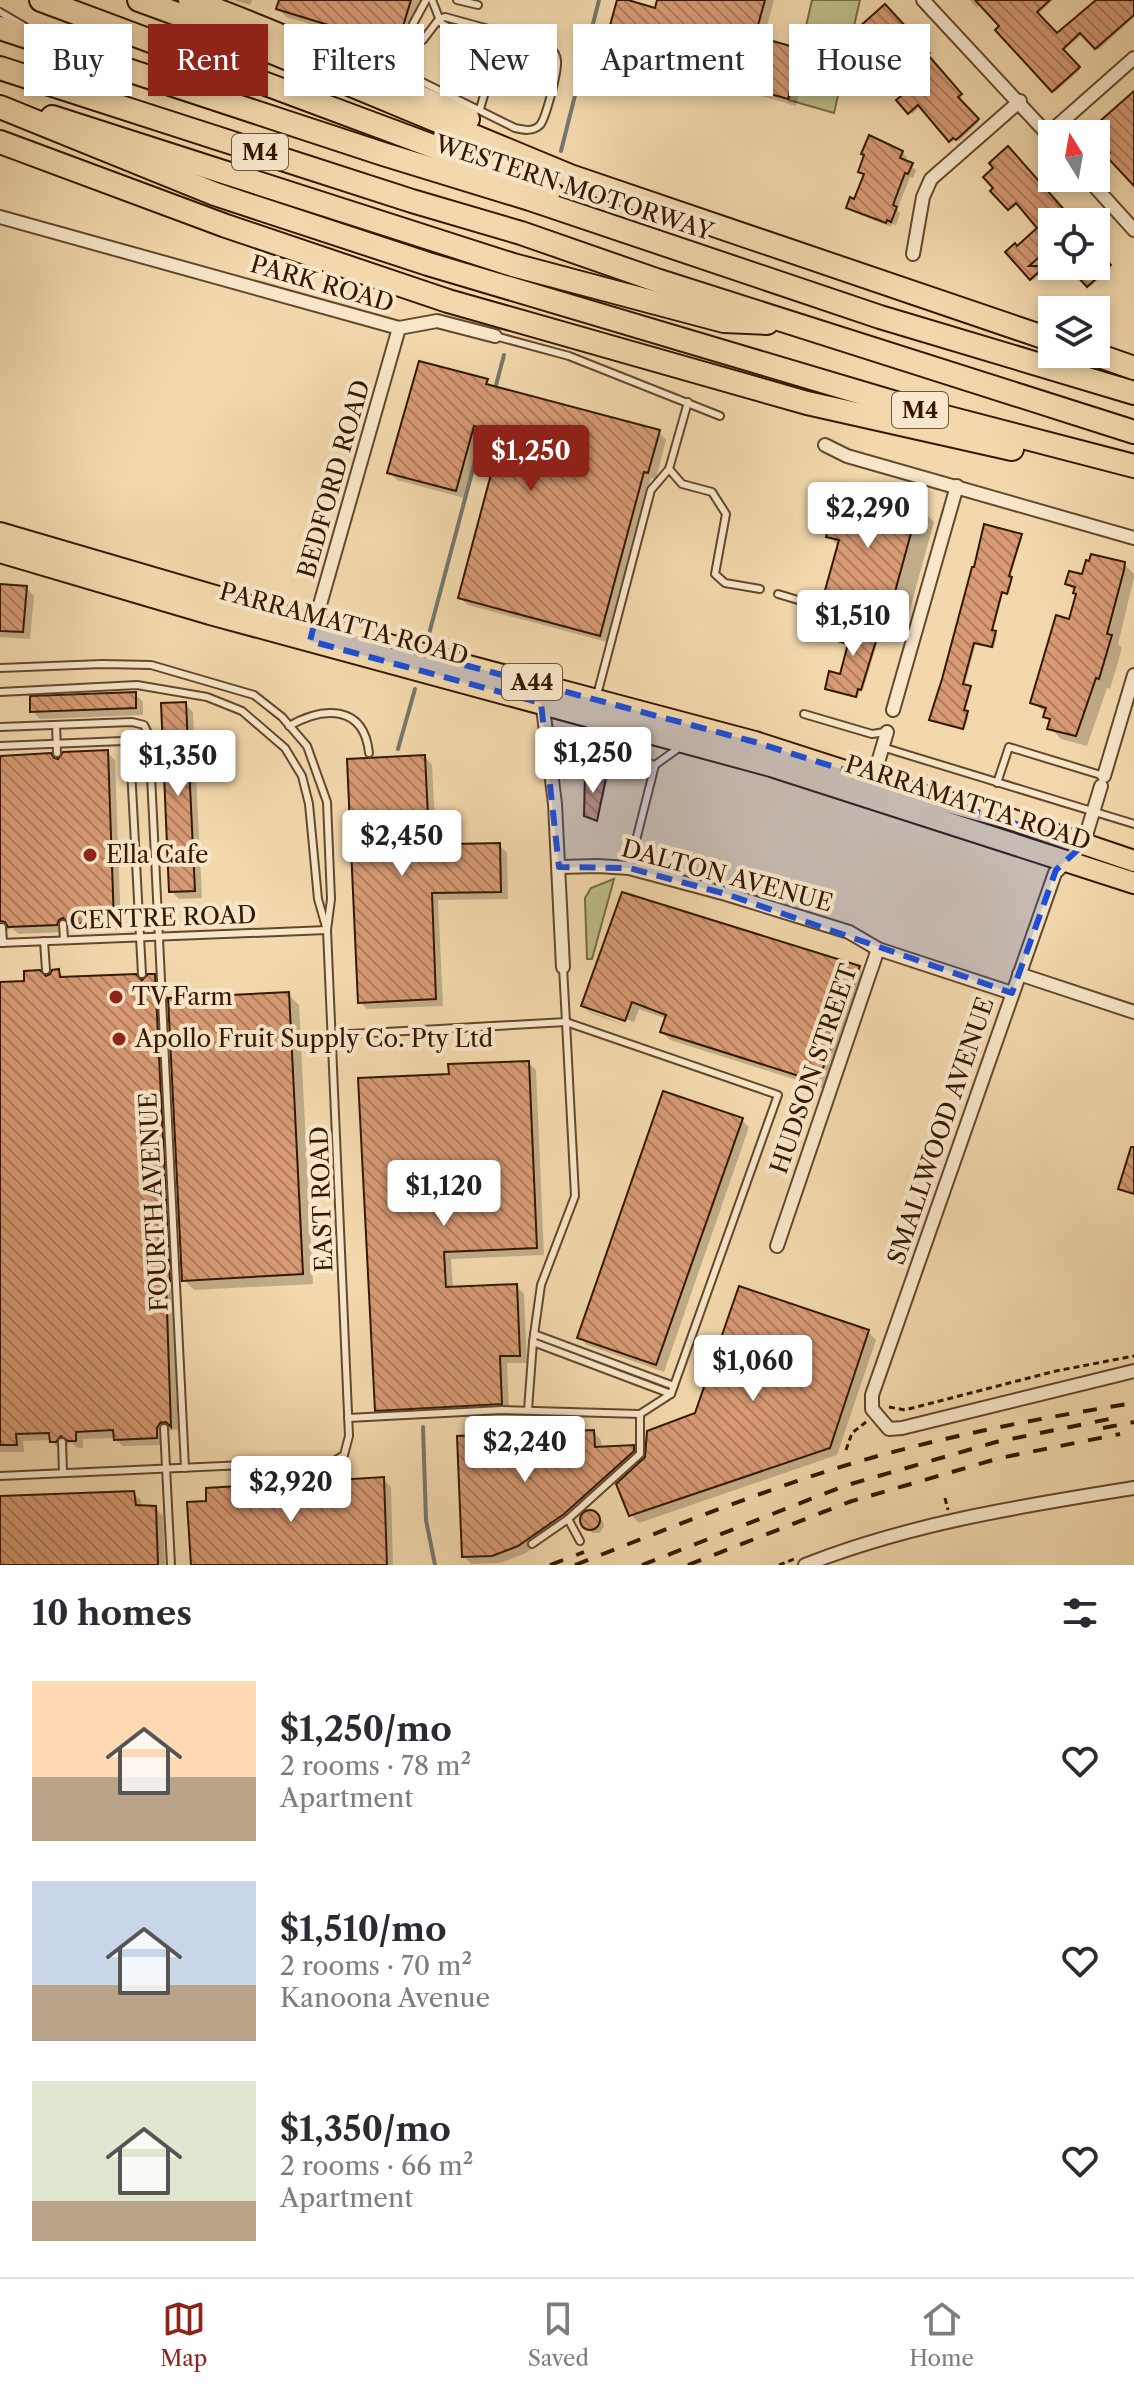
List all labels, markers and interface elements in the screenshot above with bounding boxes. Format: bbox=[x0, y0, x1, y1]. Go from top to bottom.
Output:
chip: Buy bbox=[24, 24, 132, 96]
chip: Rent bbox=[148, 24, 268, 96]
chip: Filters bbox=[284, 24, 424, 96]
chip: New bbox=[440, 24, 557, 96]
chip: Apartment bbox=[573, 24, 773, 96]
chip: House bbox=[789, 24, 930, 96]
north arrow bbox=[1038, 120, 1110, 192]
map controls bbox=[1038, 120, 1110, 368]
street label: WESTERN MOTORWAY bbox=[430, 128, 718, 247]
road number: M4 bbox=[232, 134, 288, 170]
button: locate bbox=[1038, 208, 1110, 280]
street label: PARK ROAD bbox=[247, 249, 397, 318]
button: layers bbox=[1038, 296, 1110, 368]
street label: BEDFORD ROAD bbox=[291, 376, 376, 581]
road number: M4 bbox=[892, 392, 948, 428]
pin: $1,250 bbox=[466, 425, 596, 493]
text: $1,250 bbox=[491, 435, 571, 467]
pin: $2,290 bbox=[803, 482, 933, 550]
text: $2,290 bbox=[826, 492, 910, 524]
street label: PARRAMATTA ROAD bbox=[216, 576, 472, 671]
pin: $1,510 bbox=[788, 590, 918, 658]
text: $1,510 bbox=[815, 600, 891, 632]
road number: A44 bbox=[502, 664, 562, 700]
pin: $1,250 bbox=[528, 727, 658, 795]
pin: $1,350 bbox=[113, 730, 243, 798]
text: $1,250 bbox=[553, 737, 633, 769]
text: $1,350 bbox=[139, 740, 217, 772]
street label: PARRAMATTA ROAD bbox=[842, 749, 1095, 856]
pin: $2,450 bbox=[337, 810, 467, 878]
text: $2,450 bbox=[360, 820, 444, 852]
street label: DALTON AVENUE bbox=[618, 833, 836, 918]
place label: Ella Cafe bbox=[106, 840, 208, 869]
marker: Ella Cafe bbox=[81, 846, 99, 864]
street label: CENTRE ROAD bbox=[69, 900, 257, 935]
street label: HUDSON STREET bbox=[764, 960, 863, 1177]
place label: TV Farm bbox=[132, 982, 233, 1011]
marker: TV Farm bbox=[107, 988, 125, 1006]
street label: SMALLWOOD AVENUE bbox=[881, 993, 1000, 1268]
place label: Apollo Fruit Supply Co. Pty Ltd bbox=[134, 1024, 493, 1053]
marker: Apollo Fruit Supply Co. Pty Ltd bbox=[110, 1030, 128, 1048]
street label: FOURTH AVENUE bbox=[133, 1092, 174, 1312]
street label: EAST ROAD bbox=[304, 1125, 339, 1273]
pin: $1,120 bbox=[379, 1160, 509, 1228]
text: $1,120 bbox=[406, 1170, 483, 1202]
pin: $1,060 bbox=[688, 1335, 818, 1403]
text: $1,060 bbox=[712, 1345, 794, 1377]
pin: $2,240 bbox=[460, 1416, 590, 1484]
text: $2,240 bbox=[483, 1426, 567, 1458]
pin: $2,920 bbox=[226, 1456, 356, 1524]
text: $2,920 bbox=[249, 1466, 333, 1498]
icon: filters bbox=[1058, 1591, 1102, 1635]
text: 10 homes bbox=[32, 1592, 192, 1634]
text: $1,250/mo bbox=[280, 1708, 452, 1750]
icon: home bbox=[96, 1713, 192, 1809]
icon: heart bbox=[1058, 1739, 1102, 1783]
text: 2 rooms · 78 m² bbox=[280, 1750, 471, 1782]
text: Apartment bbox=[280, 1782, 413, 1814]
text: $1,510/mo bbox=[280, 1908, 447, 1950]
icon: home bbox=[96, 1913, 192, 2009]
icon: heart bbox=[1058, 1939, 1102, 1983]
text: 2 rooms · 70 m² bbox=[280, 1950, 472, 1982]
text: Kanoona Avenue bbox=[280, 1982, 490, 2014]
text: $1,350/mo bbox=[280, 2108, 451, 2150]
icon: home bbox=[96, 2113, 192, 2209]
icon: heart bbox=[1058, 2139, 1102, 2183]
text: 2 rooms · 66 m² bbox=[280, 2150, 473, 2182]
text: Apartment bbox=[280, 2182, 413, 2214]
tab: Map bbox=[160, 2297, 207, 2372]
tab: Saved bbox=[528, 2297, 589, 2372]
tab: Home bbox=[909, 2297, 974, 2372]

